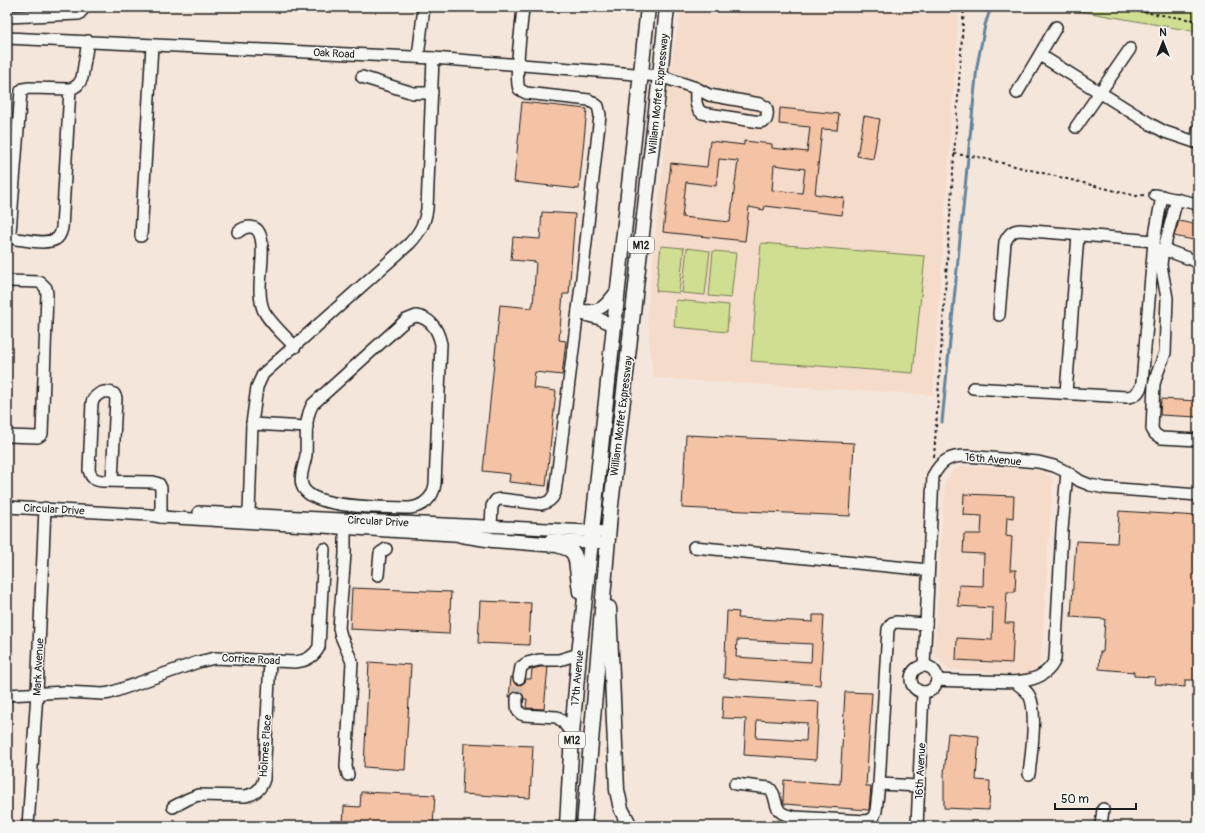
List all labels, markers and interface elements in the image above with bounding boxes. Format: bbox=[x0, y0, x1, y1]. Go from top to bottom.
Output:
north arrow bbox=[1143, 22, 1183, 62]
text: N bbox=[1159, 26, 1167, 39]
street label: William Moffet Expressway bbox=[646, 33, 671, 155]
street label: Oak Road bbox=[313, 46, 355, 61]
road number: M12 bbox=[628, 237, 654, 253]
street label: William Moffet Expressway bbox=[608, 355, 635, 477]
street label: 16th Avenue bbox=[964, 451, 1022, 468]
street label: Circular Drive bbox=[23, 501, 86, 518]
street label: Circular Drive bbox=[347, 513, 410, 530]
street label: Mark Avenue bbox=[30, 637, 47, 696]
street label: 17th Avenue bbox=[569, 649, 586, 706]
street label: Corrice Road bbox=[221, 651, 281, 668]
street label: Holmes Place bbox=[257, 714, 274, 778]
road number: M12 bbox=[559, 732, 585, 748]
street label: 16th Avenue bbox=[913, 742, 928, 800]
scale bar bbox=[1055, 785, 1136, 811]
text: 50 m bbox=[1061, 792, 1089, 807]

